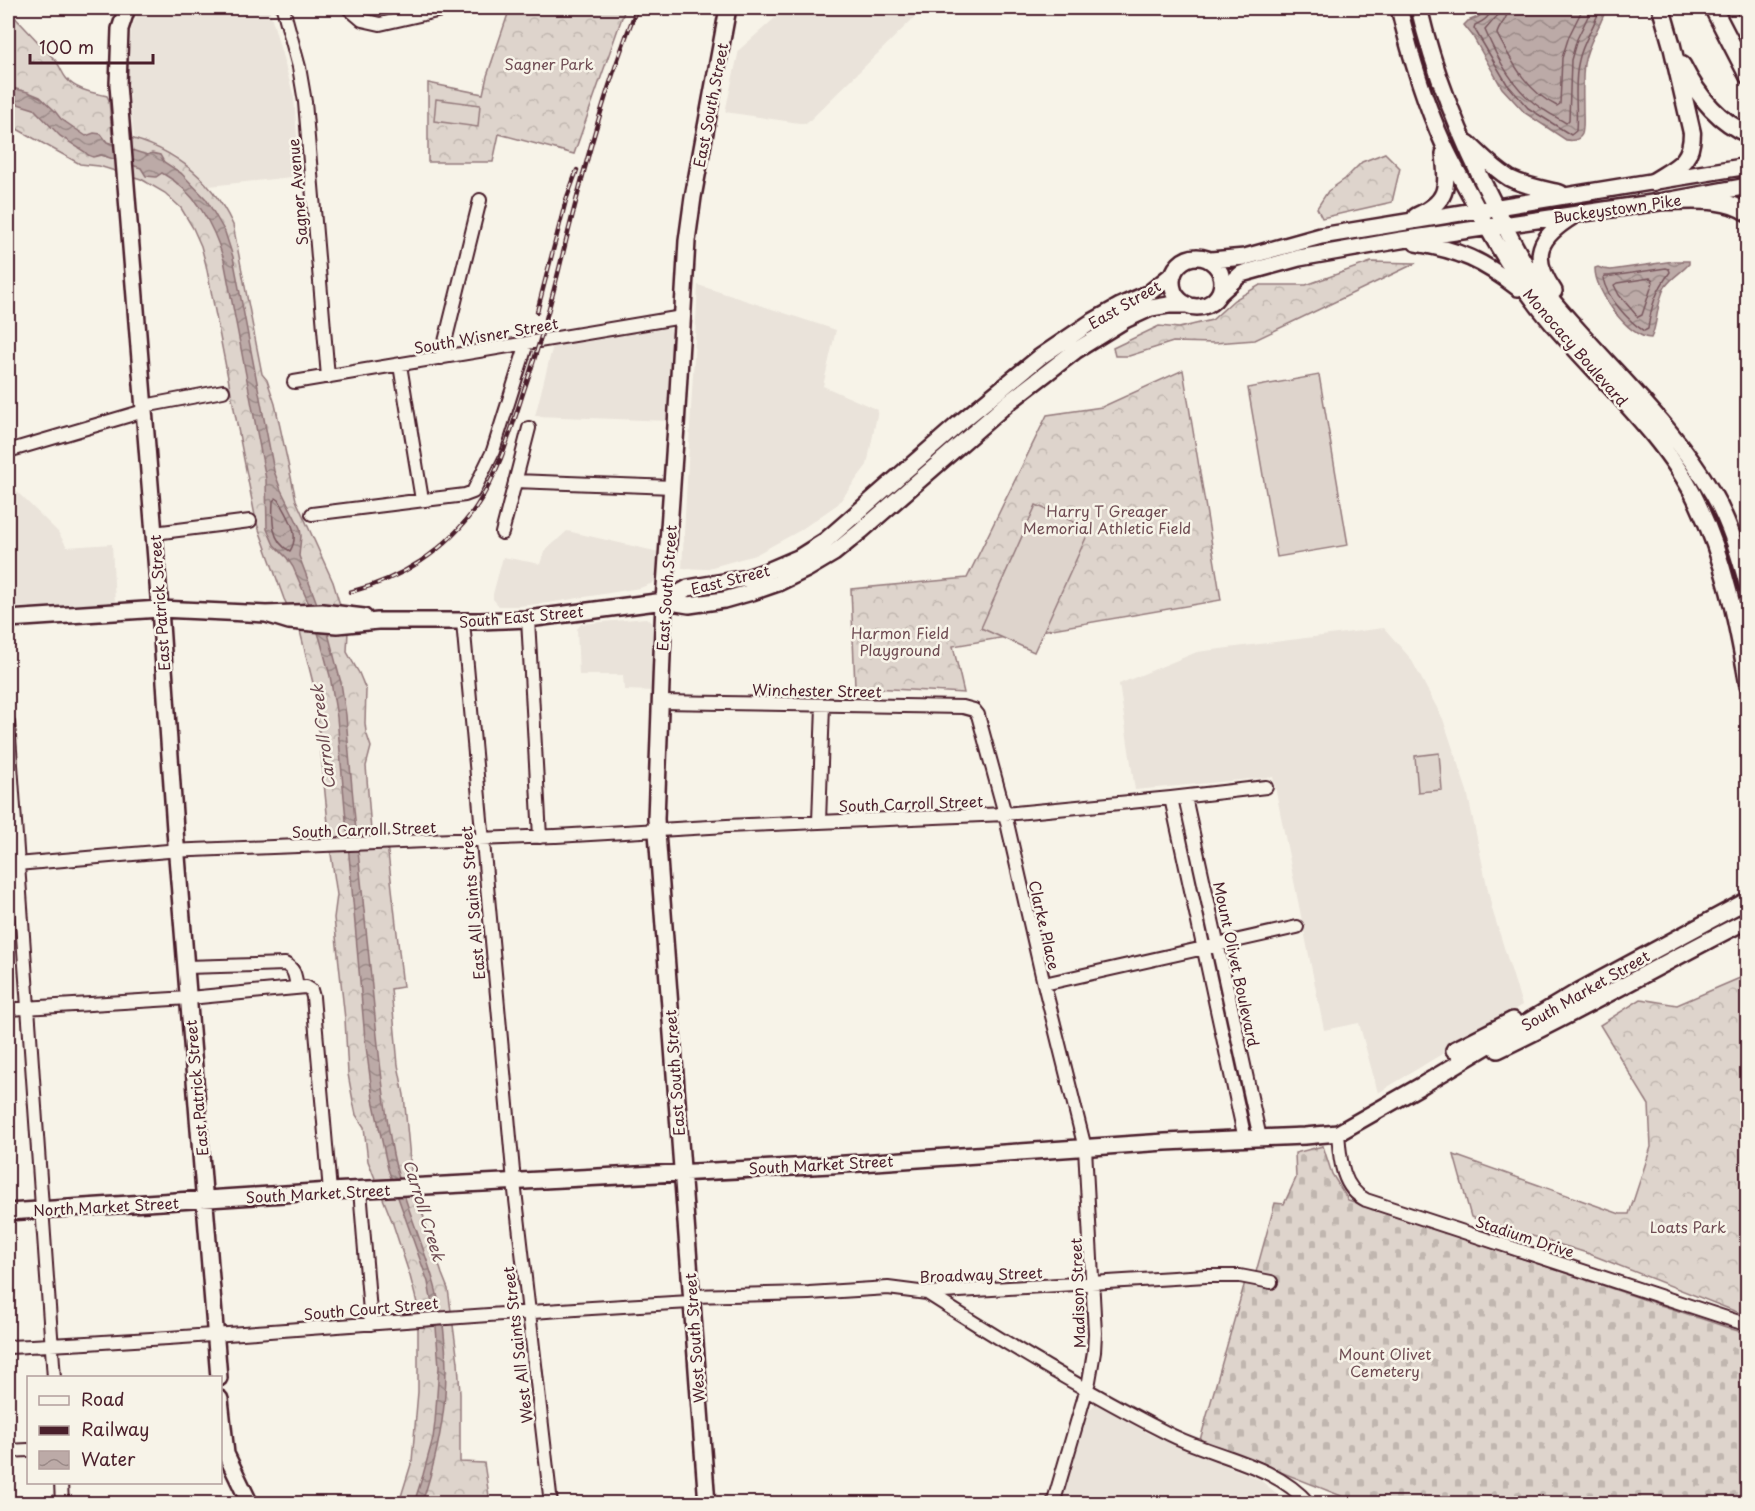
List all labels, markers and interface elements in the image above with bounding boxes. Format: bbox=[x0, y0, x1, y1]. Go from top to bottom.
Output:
scale bar bbox=[30, 27, 153, 65]
text: 100 m bbox=[39, 33, 94, 60]
street label: East South Street bbox=[687, 41, 733, 169]
park label: Sagner Park bbox=[504, 52, 594, 75]
street label: Sagner Avenue bbox=[281, 138, 313, 246]
street label: Buckeystown Pike bbox=[1551, 188, 1683, 228]
street label: East Street bbox=[1083, 274, 1165, 334]
street label: Monocacy Boulevard bbox=[1518, 283, 1634, 411]
street label: South Wisner Street bbox=[412, 311, 560, 359]
park label: Harry T Greager Memorial Athletic Field bbox=[1023, 499, 1191, 539]
street label: East South Street bbox=[650, 524, 682, 652]
street label: East Patrick Street bbox=[143, 534, 175, 672]
street label: East Street bbox=[688, 558, 772, 600]
street label: South East Street bbox=[458, 599, 584, 633]
park label: Harmon Field Playground bbox=[851, 621, 949, 661]
street label: Winchester Street bbox=[752, 677, 882, 703]
water label: Carroll Creek bbox=[304, 682, 340, 791]
street label: South Carroll Street bbox=[838, 789, 984, 817]
street label: South Carroll Street bbox=[291, 815, 437, 843]
street label: East All Saints Street bbox=[454, 825, 490, 981]
street label: Clarke Place bbox=[1024, 878, 1066, 972]
street label: Mount Olivet Boulevard bbox=[1208, 879, 1266, 1049]
street label: South Market Street bbox=[1517, 944, 1653, 1036]
street label: East South Street bbox=[658, 1009, 690, 1137]
street label: East Patrick Street bbox=[179, 1019, 213, 1157]
street label: South Market Street bbox=[748, 1149, 894, 1179]
water label: Carroll Creek bbox=[398, 1156, 452, 1265]
street label: South Market Street bbox=[245, 1178, 391, 1208]
street label: North Market Street bbox=[33, 1191, 179, 1221]
street label: Stadium Drive bbox=[1473, 1209, 1577, 1263]
park label: Loats Park bbox=[1650, 1215, 1726, 1238]
street label: Madison Street bbox=[1064, 1237, 1090, 1349]
street label: Broadway Street bbox=[919, 1260, 1043, 1288]
street label: West All Saints Street bbox=[496, 1265, 538, 1425]
street label: West South Street bbox=[678, 1272, 710, 1404]
street label: South Court Street bbox=[303, 1291, 439, 1325]
park label: Mount Olivet Cemetery bbox=[1339, 1342, 1431, 1382]
legend bbox=[27, 1376, 222, 1484]
text: Road bbox=[81, 1385, 125, 1412]
text: Railway bbox=[81, 1415, 149, 1442]
text: Water bbox=[81, 1445, 136, 1472]

